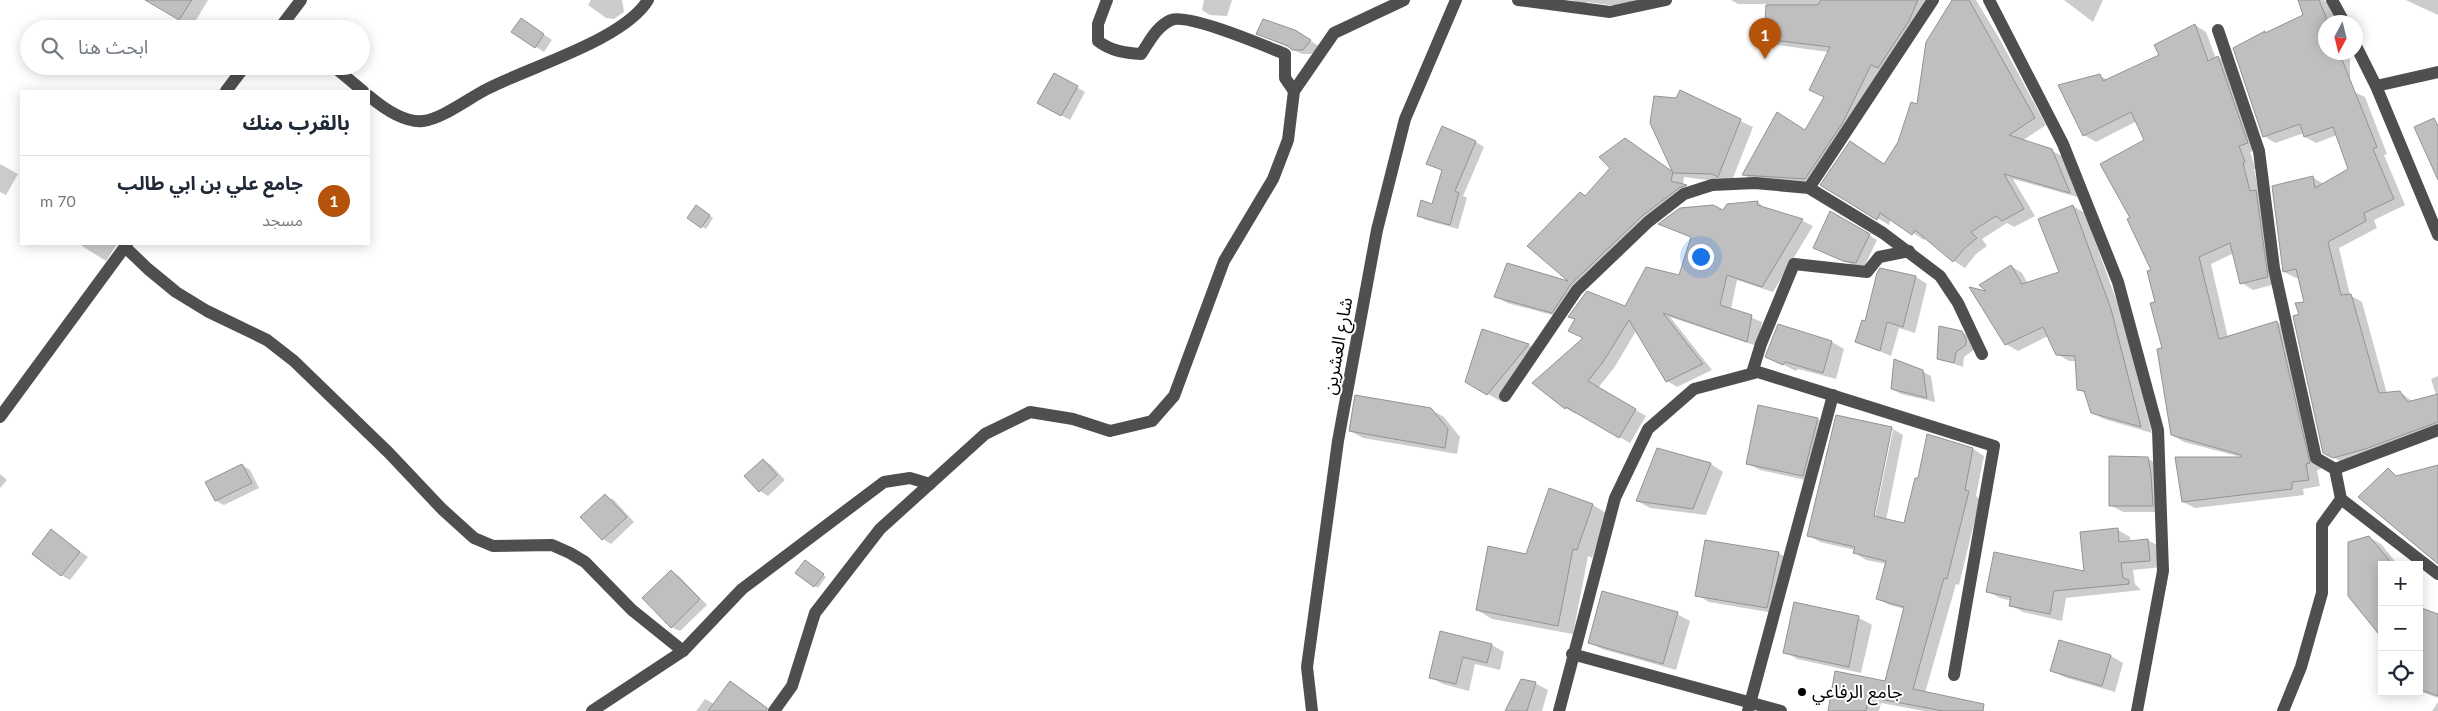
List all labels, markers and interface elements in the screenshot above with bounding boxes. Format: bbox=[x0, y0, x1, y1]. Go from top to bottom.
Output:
north arrow bbox=[2318, 15, 2363, 60]
pin: 1 bbox=[1749, 18, 1781, 59]
search box bbox=[20, 20, 370, 75]
icon: search bbox=[38, 34, 66, 62]
text: ابحث هنا bbox=[78, 35, 148, 58]
text: بالقرب منك bbox=[243, 109, 350, 134]
text: جامع علي بن ابي طالب bbox=[117, 171, 303, 194]
text: 70 m bbox=[40, 191, 76, 210]
text: 1 bbox=[329, 191, 339, 210]
text: مسجد bbox=[262, 210, 303, 229]
your location bbox=[1688, 244, 1714, 270]
street label: شارع العشرين bbox=[1318, 295, 1360, 397]
map controls bbox=[2378, 561, 2423, 696]
button: + bbox=[2378, 561, 2423, 606]
button: − bbox=[2378, 606, 2423, 651]
button: locate bbox=[2378, 651, 2423, 696]
place label: جامع الرفاعي bbox=[1812, 680, 1903, 706]
marker: جامع الرفاعي bbox=[1796, 686, 1808, 698]

